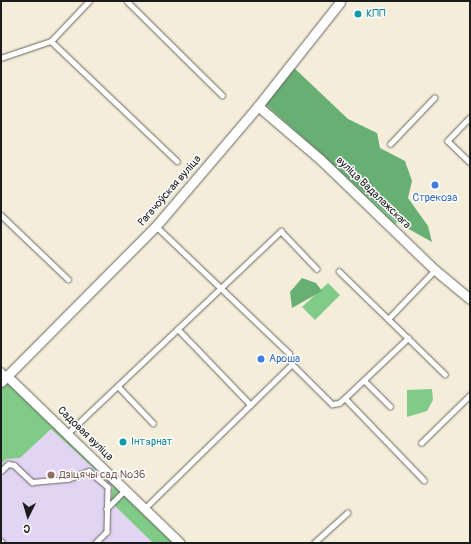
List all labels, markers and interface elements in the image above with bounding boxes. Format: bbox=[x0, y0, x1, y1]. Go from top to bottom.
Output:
place label: КПП bbox=[366, 7, 386, 21]
marker: КПП bbox=[353, 9, 363, 19]
street label: Рагачоўская вуліца bbox=[136, 153, 204, 229]
street label: вуліца Вадалажскага bbox=[333, 154, 413, 232]
marker: Стрекоза bbox=[430, 180, 440, 190]
place label: Стрекоза bbox=[413, 191, 457, 205]
place label: Ароша bbox=[269, 352, 300, 366]
marker: Ароша bbox=[256, 354, 266, 364]
street label: Садовая вуліца bbox=[54, 404, 116, 464]
place label: Інтэрнат bbox=[131, 435, 172, 449]
marker: Інтэрнат bbox=[118, 437, 128, 447]
place label: Дзіцячы сад №36 bbox=[59, 468, 146, 482]
marker: Дзіцячы сад №36 bbox=[46, 470, 56, 480]
north arrow bbox=[8, 496, 48, 536]
text: С bbox=[23, 522, 31, 535]

